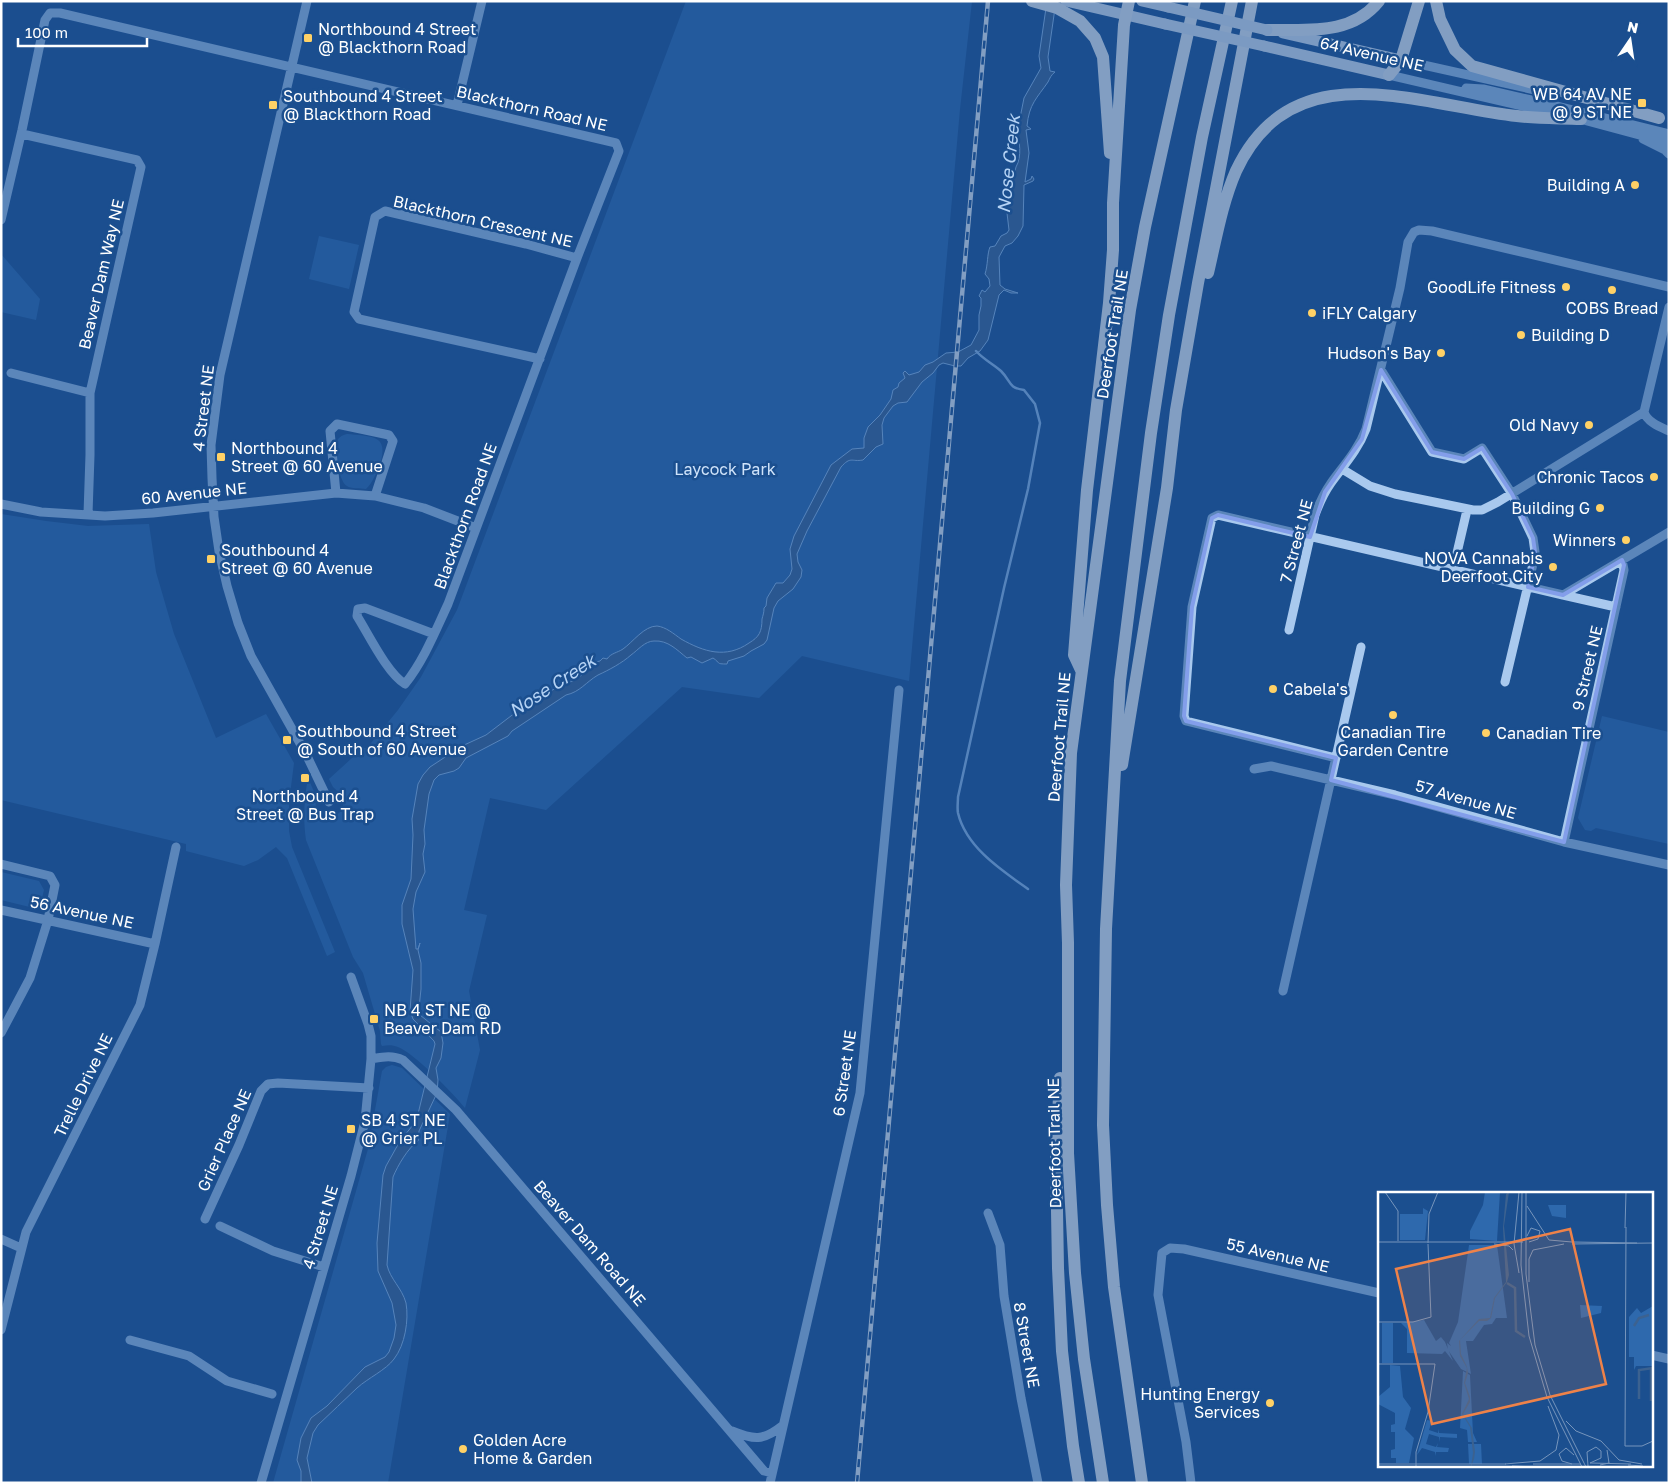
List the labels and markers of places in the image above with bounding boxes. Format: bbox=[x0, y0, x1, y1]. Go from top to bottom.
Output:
place label: Northbound 4 Street @ Blackthorn Road bbox=[318, 19, 476, 57]
marker: Northbound 4 Street @ Blackthorn Road bbox=[302, 32, 314, 44]
place label: WB 64 AV NE @ 9 ST NE bbox=[1533, 84, 1632, 122]
place label: Southbound 4 Street @ Blackthorn Road bbox=[283, 86, 443, 124]
marker: WB 64 AV NE @ 9 ST NE bbox=[1636, 97, 1648, 109]
marker: Southbound 4 Street @ Blackthorn Road bbox=[267, 99, 279, 111]
place label: Building A bbox=[1547, 175, 1625, 195]
marker: Building A bbox=[1629, 179, 1641, 191]
place label: GoodLife Fitness bbox=[1427, 277, 1556, 297]
marker: GoodLife Fitness bbox=[1560, 281, 1572, 293]
marker: COBS Bread bbox=[1606, 284, 1618, 296]
place label: COBS Bread bbox=[1566, 298, 1658, 318]
place label: iFLY Calgary bbox=[1322, 303, 1417, 323]
marker: iFLY Calgary bbox=[1306, 307, 1318, 319]
place label: Building D bbox=[1531, 325, 1610, 345]
marker: Building D bbox=[1515, 329, 1527, 341]
place label: Hudson's Bay bbox=[1327, 343, 1431, 363]
marker: Hudson's Bay bbox=[1435, 347, 1447, 359]
place label: Old Navy bbox=[1509, 415, 1579, 435]
marker: Old Navy bbox=[1583, 419, 1595, 431]
place label: Northbound 4 Street @ 60 Avenue bbox=[231, 438, 383, 476]
marker: Northbound 4 Street @ 60 Avenue bbox=[215, 451, 227, 463]
place label: Chronic Tacos bbox=[1536, 467, 1644, 487]
marker: Chronic Tacos bbox=[1648, 471, 1660, 483]
place label: Building G bbox=[1511, 498, 1590, 518]
marker: Building G bbox=[1594, 502, 1606, 514]
place label: Winners bbox=[1553, 530, 1616, 550]
marker: Winners bbox=[1620, 534, 1632, 546]
place label: Southbound 4 Street @ 60 Avenue bbox=[221, 540, 373, 578]
place label: NOVA Cannabis Deerfoot City bbox=[1424, 548, 1543, 586]
marker: Southbound 4 Street @ 60 Avenue bbox=[205, 553, 217, 565]
marker: NOVA Cannabis Deerfoot City bbox=[1547, 561, 1559, 573]
place label: Cabela's bbox=[1283, 679, 1348, 699]
marker: Cabela's bbox=[1267, 683, 1279, 695]
marker: Canadian Tire Garden Centre bbox=[1387, 709, 1399, 721]
place label: Southbound 4 Street @ South of 60 Avenue bbox=[297, 721, 466, 759]
place label: Canadian Tire Garden Centre bbox=[1338, 722, 1448, 760]
place label: Canadian Tire bbox=[1496, 723, 1601, 743]
marker: Canadian Tire bbox=[1480, 727, 1492, 739]
marker: Southbound 4 Street @ South of 60 Avenue bbox=[281, 734, 293, 746]
marker: Northbound 4 Street @ Bus Trap bbox=[299, 772, 311, 784]
place label: Northbound 4 Street @ Bus Trap bbox=[236, 786, 374, 824]
place label: NB 4 ST NE @ Beaver Dam RD bbox=[384, 1000, 501, 1038]
marker: NB 4 ST NE @ Beaver Dam RD bbox=[368, 1013, 380, 1025]
place label: SB 4 ST NE @ Grier PL bbox=[361, 1110, 446, 1148]
marker: SB 4 ST NE @ Grier PL bbox=[345, 1123, 357, 1135]
place label: Hunting Energy Services bbox=[1140, 1384, 1260, 1422]
marker: Hunting Energy Services bbox=[1264, 1397, 1276, 1409]
place label: Golden Acre Home & Garden bbox=[473, 1430, 592, 1468]
marker: Golden Acre Home & Garden bbox=[457, 1443, 469, 1455]

